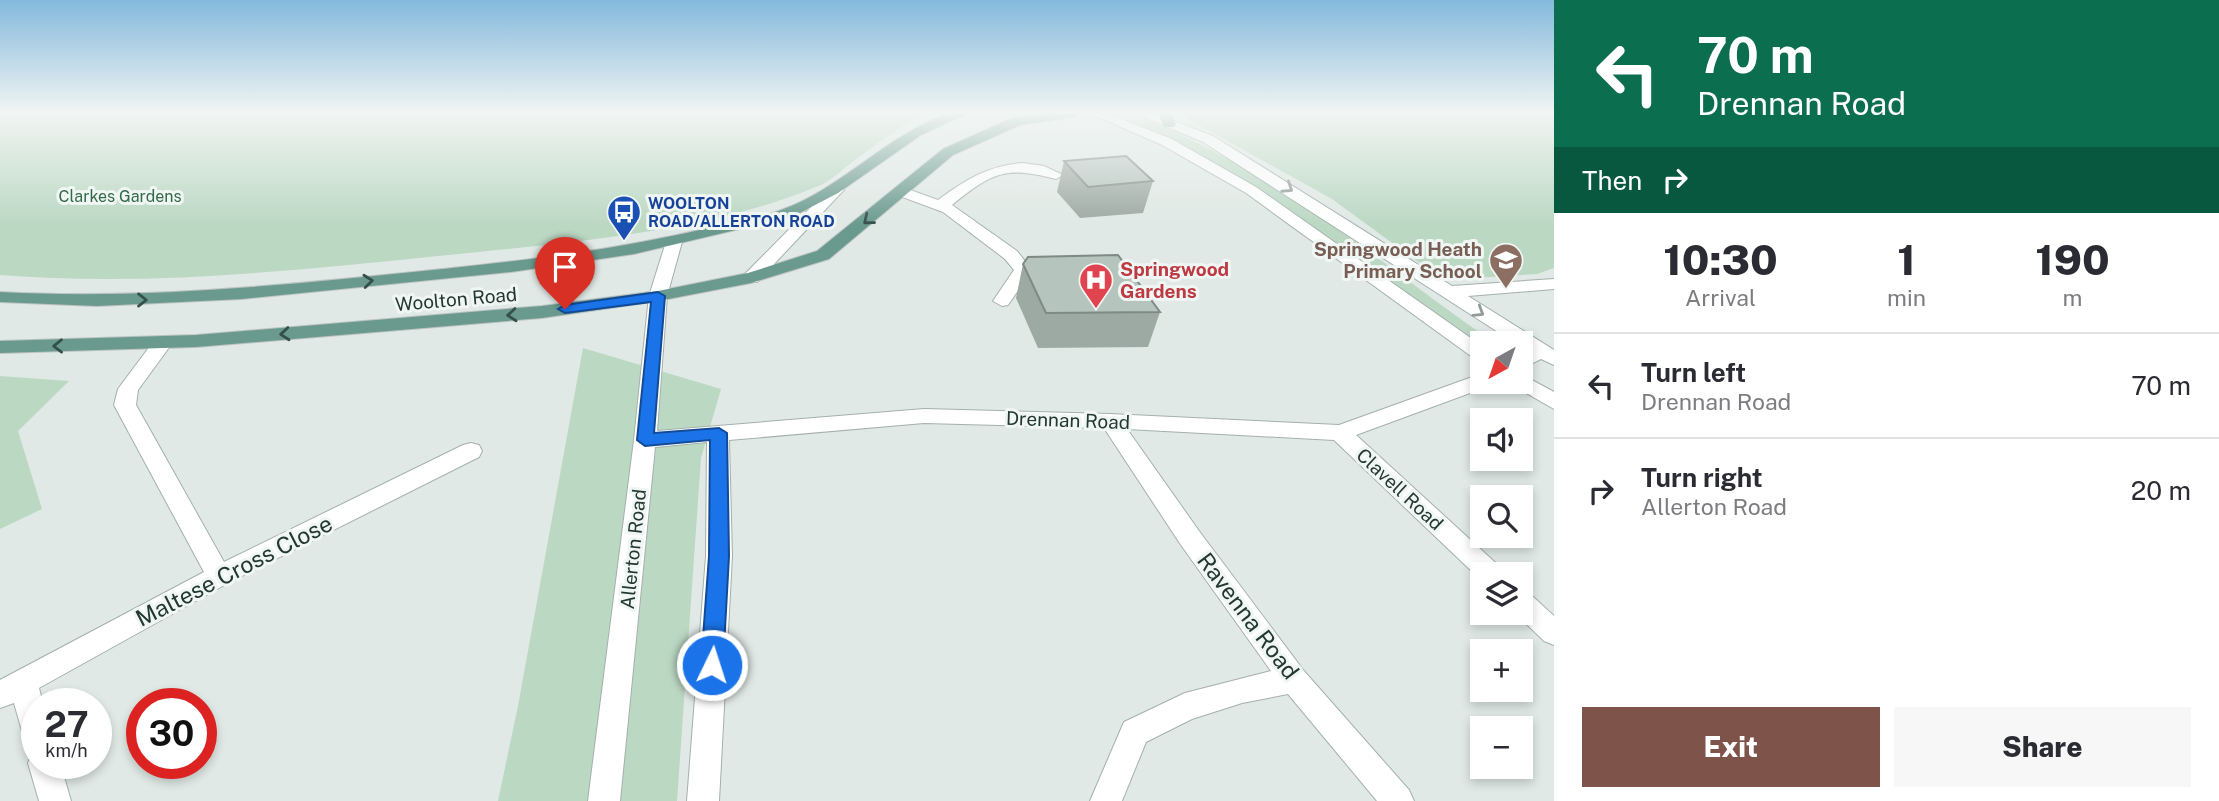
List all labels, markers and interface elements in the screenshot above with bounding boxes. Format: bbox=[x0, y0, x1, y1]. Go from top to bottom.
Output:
text: 70 m bbox=[1697, 26, 1814, 84]
icon: left bbox=[1582, 28, 1673, 119]
text: Drennan Road bbox=[1697, 85, 1906, 122]
icon: right bbox=[1656, 161, 1694, 199]
text: Then bbox=[1582, 165, 1642, 196]
one-way arrow bbox=[1281, 180, 1294, 193]
park label: Clarkes Gardens bbox=[59, 187, 182, 206]
bus stop icon: WOOLTON ROAD/ALLERTON ROAD bbox=[605, 193, 643, 242]
place label: WOOLTON ROAD/ALLERTON ROAD bbox=[648, 194, 835, 231]
one-way arrow bbox=[863, 211, 875, 224]
text: 10:30 bbox=[1663, 235, 1778, 284]
text: 1 bbox=[1897, 235, 1916, 284]
text: 190 bbox=[2035, 235, 2110, 284]
pin bbox=[535, 237, 595, 309]
place label: Springwood Heath Primary School bbox=[1314, 238, 1482, 282]
school or university icon: Springwood Heath Primary School bbox=[1487, 241, 1525, 290]
icon: arrive bbox=[546, 248, 584, 286]
place label: Springwood Gardens bbox=[1120, 258, 1229, 302]
hospital icon: Springwood Gardens bbox=[1077, 261, 1115, 310]
one-way arrow bbox=[363, 274, 374, 289]
street label: Woolton Road bbox=[394, 283, 518, 315]
text: Arrival bbox=[1685, 284, 1756, 311]
text: min bbox=[1887, 284, 1926, 311]
text: m bbox=[2063, 284, 2082, 311]
one-way arrow bbox=[137, 292, 147, 308]
one-way arrow bbox=[1472, 303, 1485, 316]
one-way arrow bbox=[506, 307, 518, 322]
one-way arrow bbox=[280, 326, 291, 341]
north arrow bbox=[1470, 331, 1533, 394]
map controls bbox=[1470, 331, 1533, 779]
one-way arrow bbox=[53, 338, 63, 354]
text: Turn left bbox=[1641, 357, 1746, 388]
icon: left bbox=[1582, 367, 1620, 405]
text: 70 m bbox=[2131, 370, 2191, 401]
text: Drennan Road bbox=[1641, 388, 1791, 415]
street label: Drennan Road bbox=[1006, 407, 1130, 433]
button: sound bbox=[1470, 408, 1533, 471]
street label: Clavell Road bbox=[1352, 443, 1448, 535]
text: Turn right bbox=[1641, 462, 1763, 493]
icon: right bbox=[1582, 472, 1620, 510]
text: 20 m bbox=[2131, 475, 2191, 506]
button: search bbox=[1470, 485, 1533, 548]
street label: Allerton Road bbox=[616, 488, 650, 610]
text: Allerton Road bbox=[1641, 493, 1787, 520]
street label: Maltese Cross Close bbox=[131, 509, 337, 632]
street label: Ravenna Road bbox=[1192, 547, 1305, 684]
button: layers bbox=[1470, 562, 1533, 625]
position arrow bbox=[675, 628, 749, 702]
button: + bbox=[1470, 639, 1533, 702]
speed limit sign: 30 bbox=[126, 688, 217, 779]
text: 27 bbox=[44, 704, 89, 745]
button: Exit bbox=[1582, 707, 1880, 787]
button: Share bbox=[1894, 707, 2191, 787]
button: − bbox=[1470, 716, 1533, 779]
text: km/h bbox=[45, 740, 88, 761]

